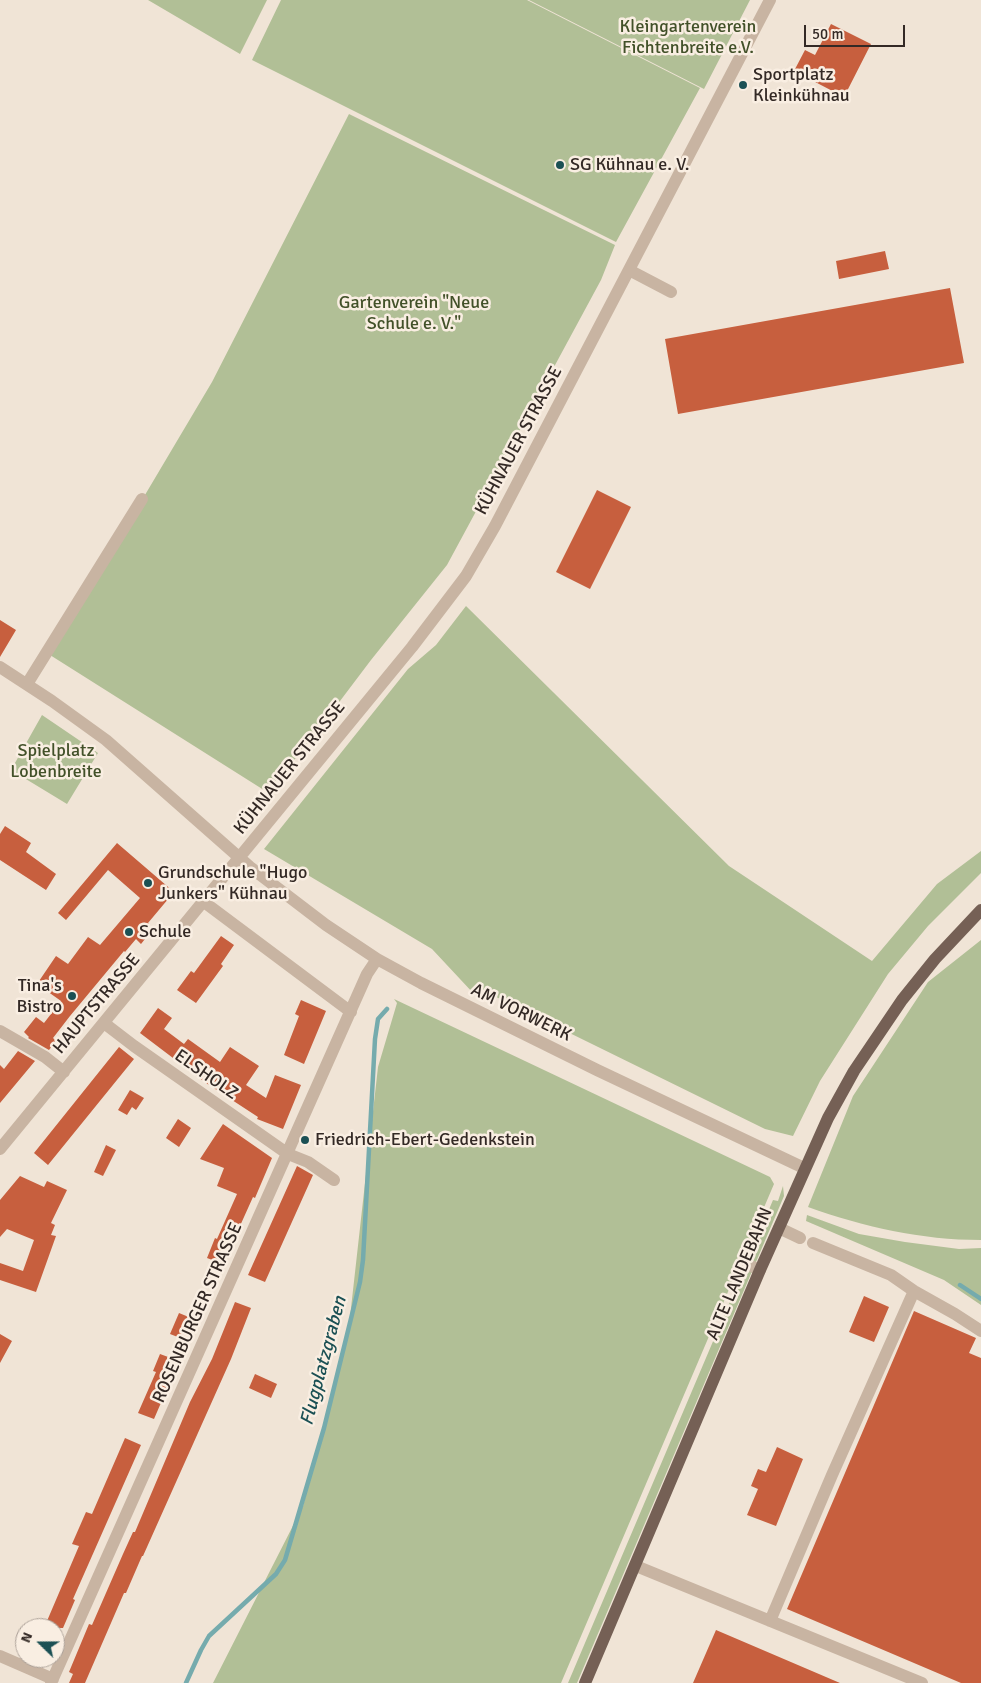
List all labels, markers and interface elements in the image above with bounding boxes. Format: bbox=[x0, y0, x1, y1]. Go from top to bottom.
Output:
scale bar bbox=[806, 15, 907, 47]
park label: Kleingartenverein Fichtenbreite e.V. bbox=[620, 16, 756, 58]
text: 50 m bbox=[812, 25, 843, 43]
place label: Sportplatz Kleinkühnau bbox=[753, 64, 850, 106]
marker: Sportplatz Kleinkühnau bbox=[737, 79, 749, 91]
place label: SG Kühnau e. V. bbox=[570, 154, 689, 176]
marker: SG Kühnau e. V. bbox=[554, 159, 566, 171]
park label: Gartenverein "Neue Schule e. V." bbox=[339, 292, 489, 334]
street label: KÜHNAUER STRASSE bbox=[471, 363, 567, 519]
street label: KÜHNAUER STRASSE bbox=[230, 697, 350, 839]
park label: Spielplatz Lobenbreite bbox=[10, 740, 102, 782]
place label: Grundschule "Hugo Junkers" Kühnau bbox=[158, 862, 307, 904]
marker: Grundschule "Hugo Junkers" Kühnau bbox=[142, 877, 154, 889]
place label: Schule bbox=[139, 921, 191, 943]
marker: Schule bbox=[123, 926, 135, 938]
street label: HAUPTSTRASSE bbox=[49, 949, 145, 1059]
place label: Tina's Bistro bbox=[16, 975, 62, 1018]
street label: AM VORWERK bbox=[467, 979, 575, 1047]
marker: Tina's Bistro bbox=[66, 990, 78, 1002]
street label: ELSHOLZ bbox=[170, 1045, 242, 1105]
place label: Friedrich-Ebert-Gedenkstein bbox=[315, 1129, 535, 1151]
marker: Friedrich-Ebert-Gedenkstein bbox=[299, 1134, 311, 1146]
street label: ALTE LANDEBAHN bbox=[702, 1204, 778, 1344]
street label: ROSENBURGER STRASSE bbox=[148, 1219, 248, 1407]
water label: Flugplatzgraben bbox=[296, 1294, 352, 1428]
north arrow bbox=[15, 1618, 65, 1668]
text: N bbox=[17, 1630, 36, 1645]

